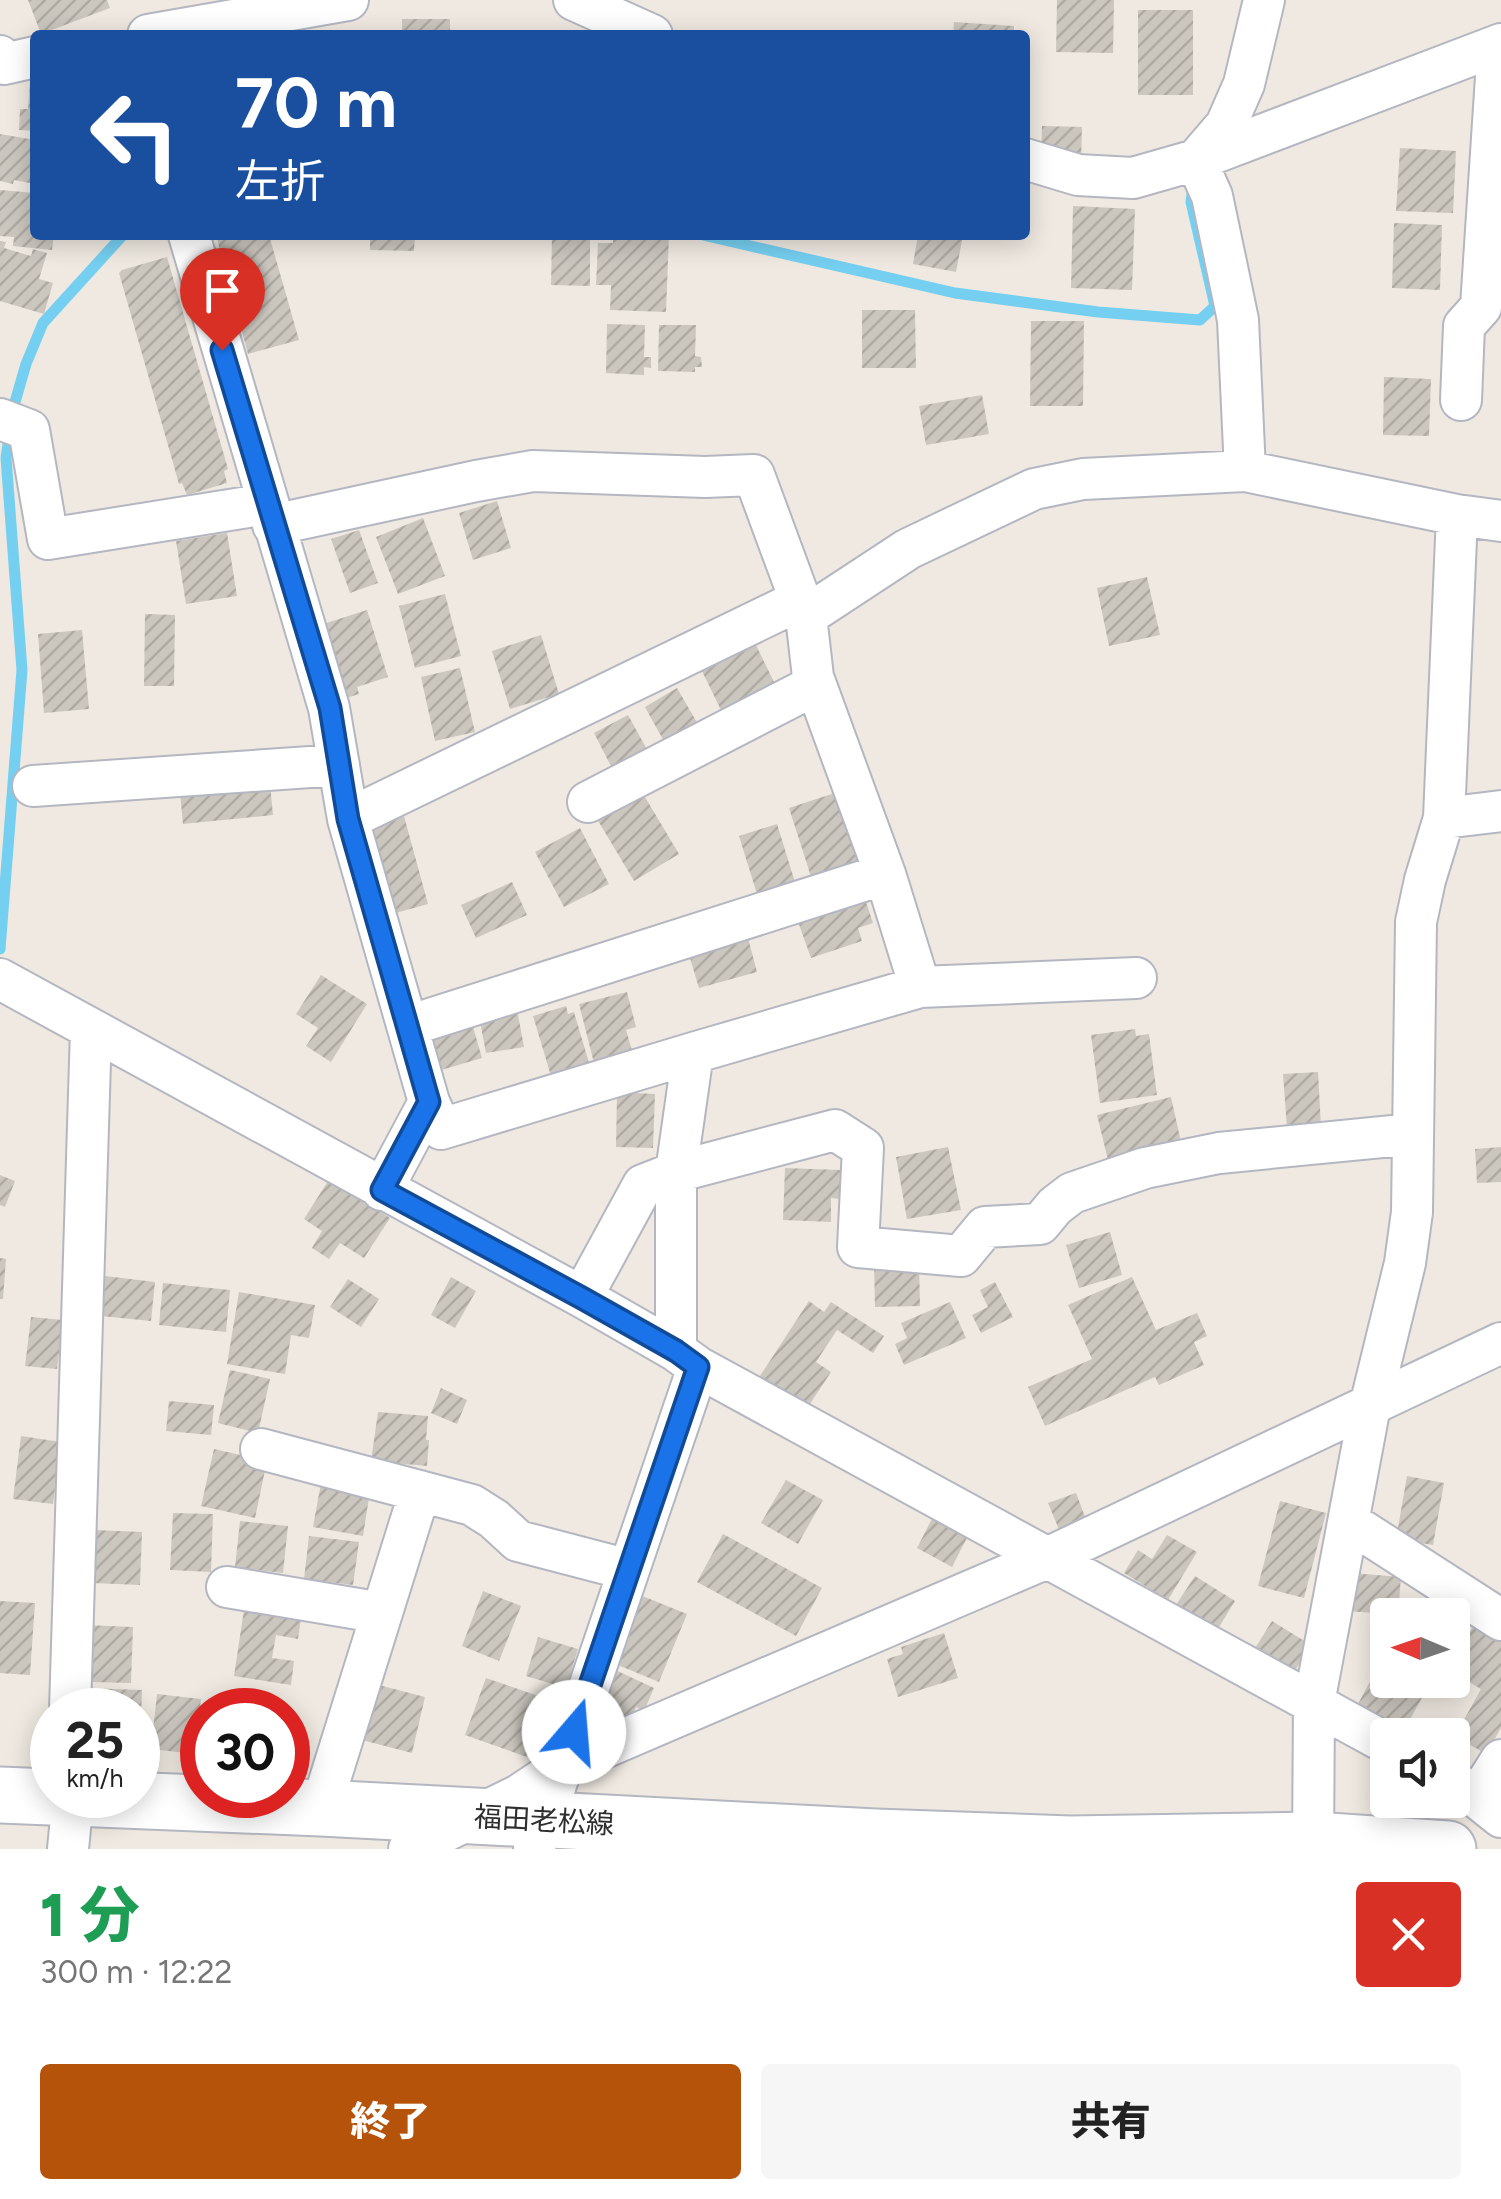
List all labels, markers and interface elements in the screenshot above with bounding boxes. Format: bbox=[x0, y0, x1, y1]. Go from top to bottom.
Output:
text: 70 m bbox=[235, 60, 397, 145]
icon: left bbox=[70, 70, 200, 200]
text: 左折 bbox=[235, 154, 325, 208]
pin bbox=[180, 248, 265, 351]
icon: arrive bbox=[195, 263, 250, 318]
north arrow bbox=[1370, 1598, 1470, 1698]
map controls bbox=[1370, 1598, 1470, 1818]
position arrow bbox=[522, 1680, 626, 1784]
speed limit sign: 30 bbox=[180, 1688, 310, 1818]
text: 25 bbox=[66, 1710, 124, 1771]
button: sound bbox=[1370, 1718, 1470, 1818]
text: km/h bbox=[66, 1763, 124, 1793]
street label: 福田老松線 bbox=[473, 1799, 615, 1841]
text: 1 分 bbox=[40, 1879, 140, 1951]
button: close bbox=[1356, 1882, 1461, 1987]
text: 300 m · 12:22 bbox=[40, 1953, 232, 1991]
button: 終了 bbox=[40, 2064, 741, 2179]
button: 共有 bbox=[761, 2064, 1461, 2179]

